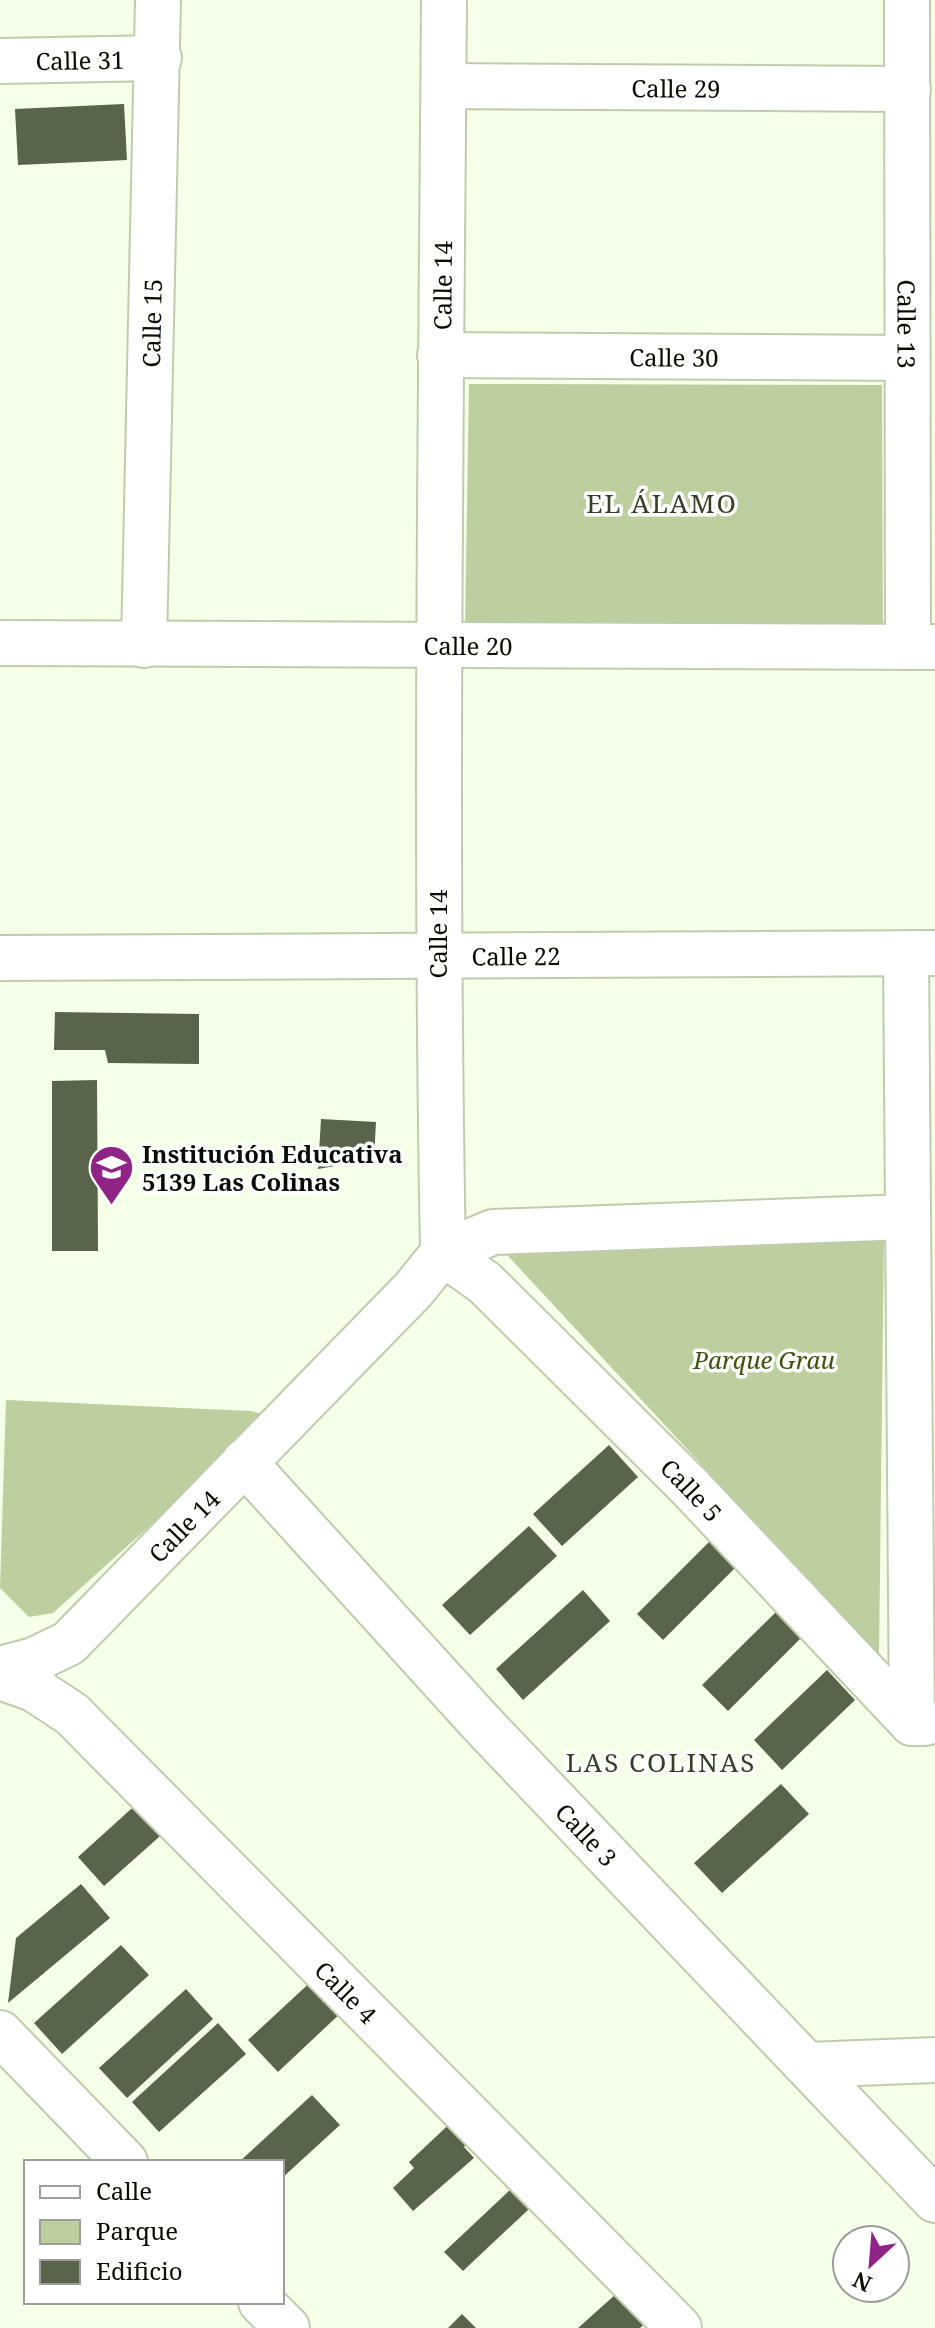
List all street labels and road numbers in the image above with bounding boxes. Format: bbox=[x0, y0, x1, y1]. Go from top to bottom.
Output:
street label: Calle 31 bbox=[35, 42, 125, 77]
street label: Calle 29 bbox=[631, 71, 721, 104]
street label: Calle 14 bbox=[425, 240, 459, 330]
street label: Calle 15 bbox=[134, 278, 168, 368]
street label: Calle 13 bbox=[891, 279, 924, 369]
street label: Calle 30 bbox=[629, 340, 719, 373]
street label: Calle 20 bbox=[423, 628, 513, 662]
street label: Calle 14 bbox=[421, 889, 454, 979]
street label: Calle 22 bbox=[471, 939, 561, 972]
street label: Calle 5 bbox=[654, 1451, 730, 1528]
street label: Calle 14 bbox=[140, 1482, 227, 1569]
street label: Calle 3 bbox=[549, 1795, 625, 1873]
street label: Calle 4 bbox=[308, 1953, 385, 2031]

